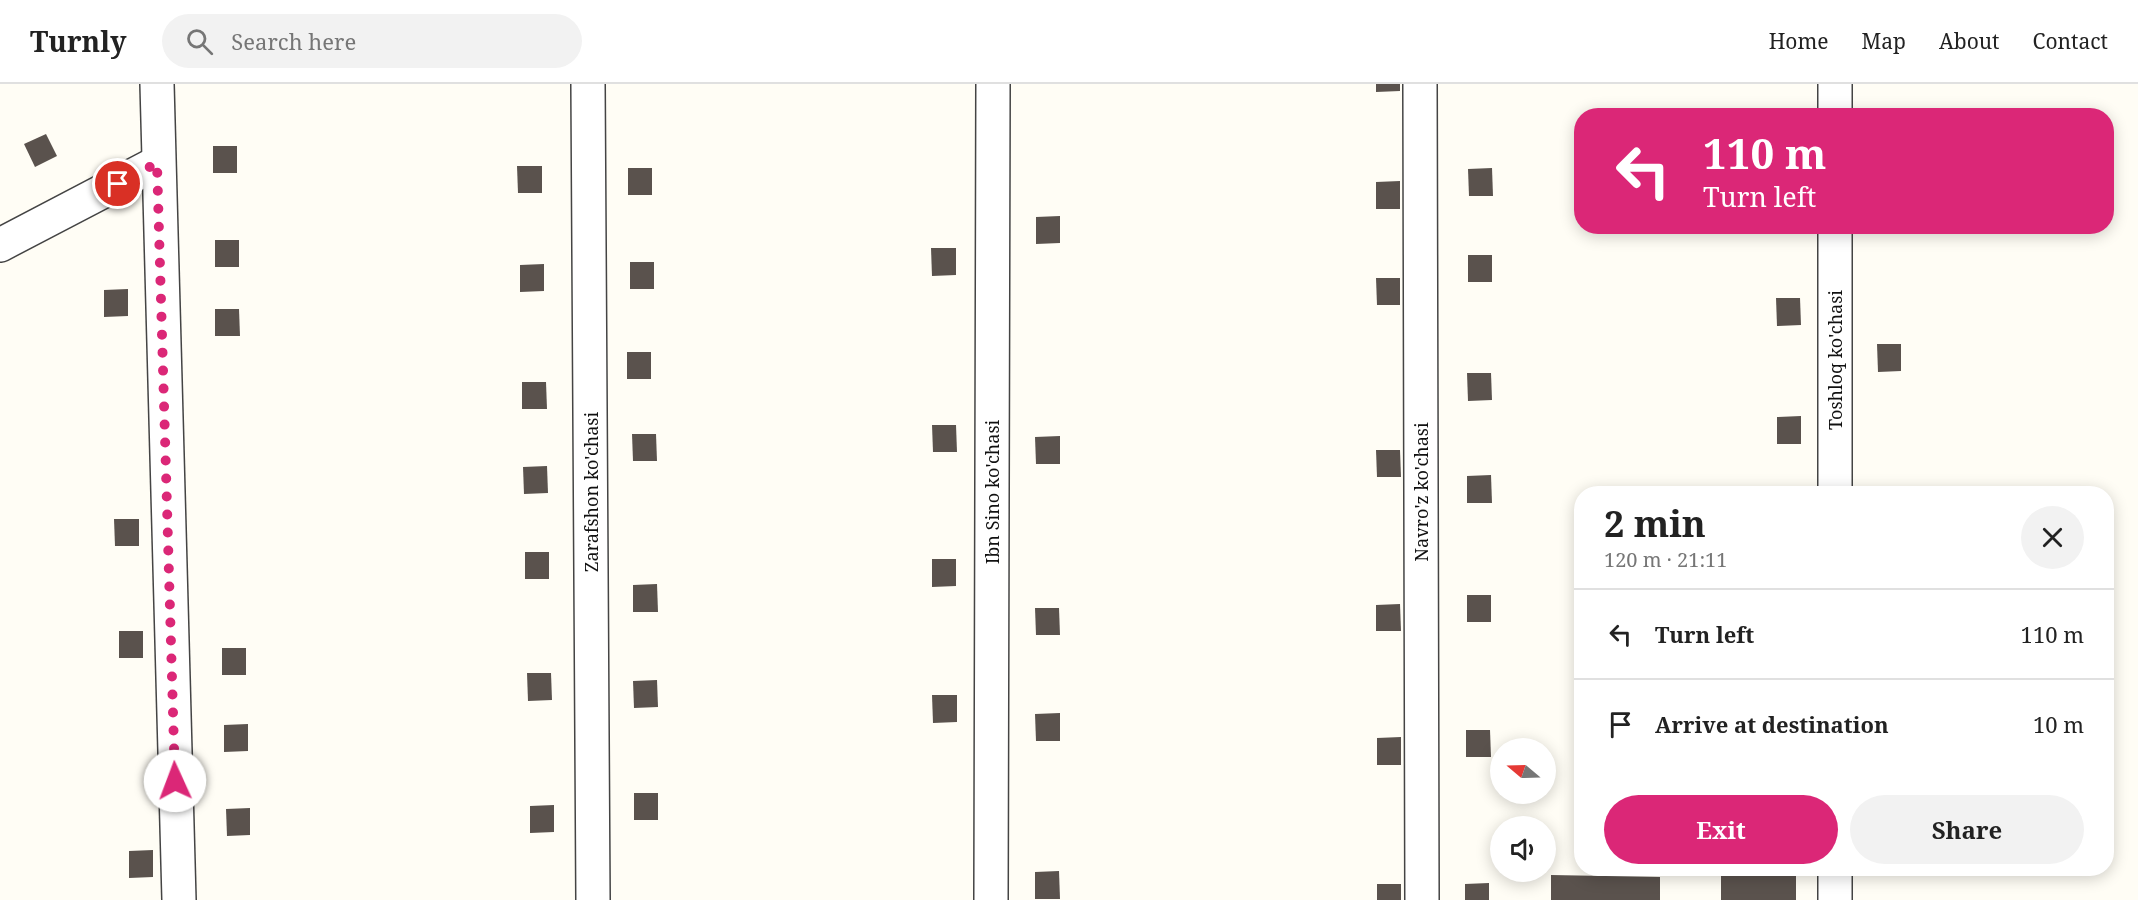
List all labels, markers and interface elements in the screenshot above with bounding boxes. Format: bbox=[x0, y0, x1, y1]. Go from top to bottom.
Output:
search box bbox=[162, 14, 582, 68]
text: Turnly bbox=[30, 22, 126, 60]
icon: search bbox=[183, 25, 216, 58]
text: Search here bbox=[231, 26, 356, 56]
text: Home bbox=[1769, 27, 1829, 55]
text: Map bbox=[1862, 27, 1906, 55]
text: About bbox=[1939, 27, 2000, 55]
text: Contact bbox=[2033, 27, 2108, 55]
text: 110 m bbox=[1703, 124, 1827, 181]
icon: left bbox=[1604, 132, 1682, 210]
pin bbox=[92, 158, 143, 209]
icon: arrive bbox=[101, 167, 134, 200]
text: Turn left bbox=[1703, 178, 1816, 215]
street label: Toshloq ko'chasi bbox=[1823, 290, 1847, 430]
street label: Zarafshon ko'chasi bbox=[579, 412, 603, 572]
street label: Ibn Sino ko'chasi bbox=[980, 419, 1004, 564]
street label: Navro'z ko'chasi bbox=[1409, 422, 1433, 562]
text: 2 min bbox=[1604, 499, 1706, 548]
button: close bbox=[2021, 506, 2084, 569]
text: 120 m · 21:11 bbox=[1604, 546, 1727, 573]
icon: left bbox=[1604, 618, 1637, 651]
text: Turn left bbox=[1655, 619, 1754, 649]
text: 110 m bbox=[2021, 619, 2084, 649]
icon: arrive bbox=[1604, 708, 1637, 741]
text: Arrive at destination bbox=[1655, 709, 1889, 739]
text: 10 m bbox=[2033, 709, 2084, 739]
north arrow bbox=[1490, 738, 1556, 804]
map controls bbox=[1490, 738, 1556, 882]
position arrow bbox=[143, 749, 207, 813]
button: Exit bbox=[1604, 795, 1838, 864]
button: Share bbox=[1850, 795, 2084, 864]
button: sound bbox=[1490, 816, 1556, 882]

